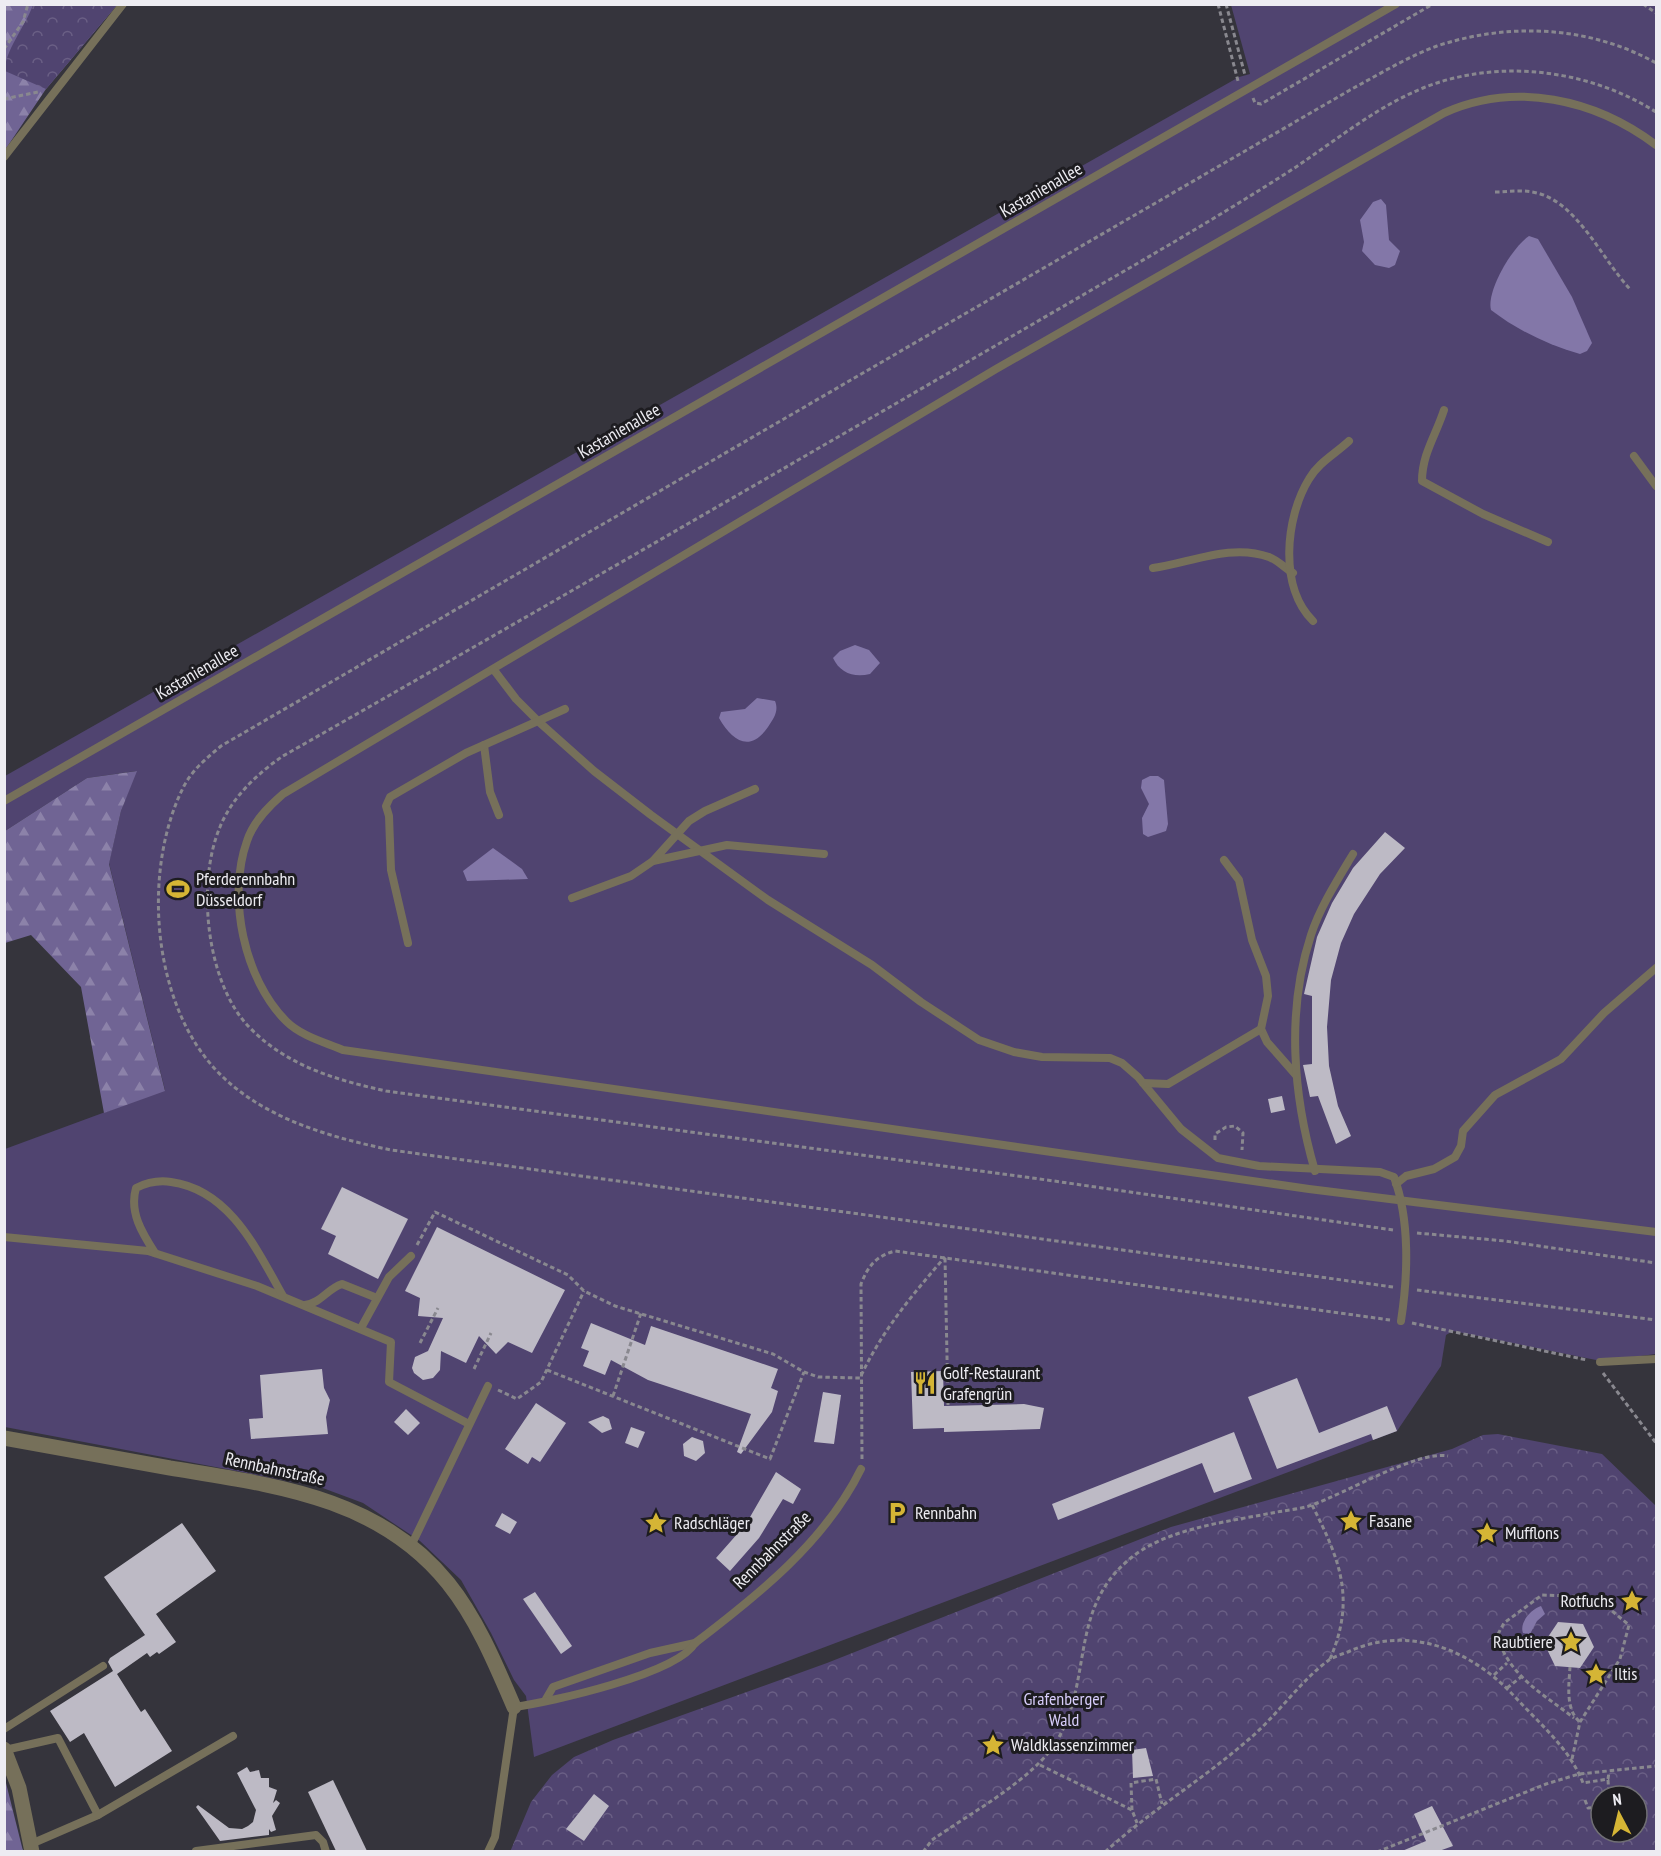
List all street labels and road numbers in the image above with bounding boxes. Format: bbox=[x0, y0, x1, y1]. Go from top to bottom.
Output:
street label: Kastanienallee bbox=[995, 157, 1086, 222]
street label: Kastanienallee bbox=[573, 398, 664, 463]
street label: Kastanienallee bbox=[151, 639, 242, 704]
street label: Rennbahnstraße bbox=[223, 1447, 327, 1490]
street label: Rennbahnstraße bbox=[728, 1506, 816, 1594]

